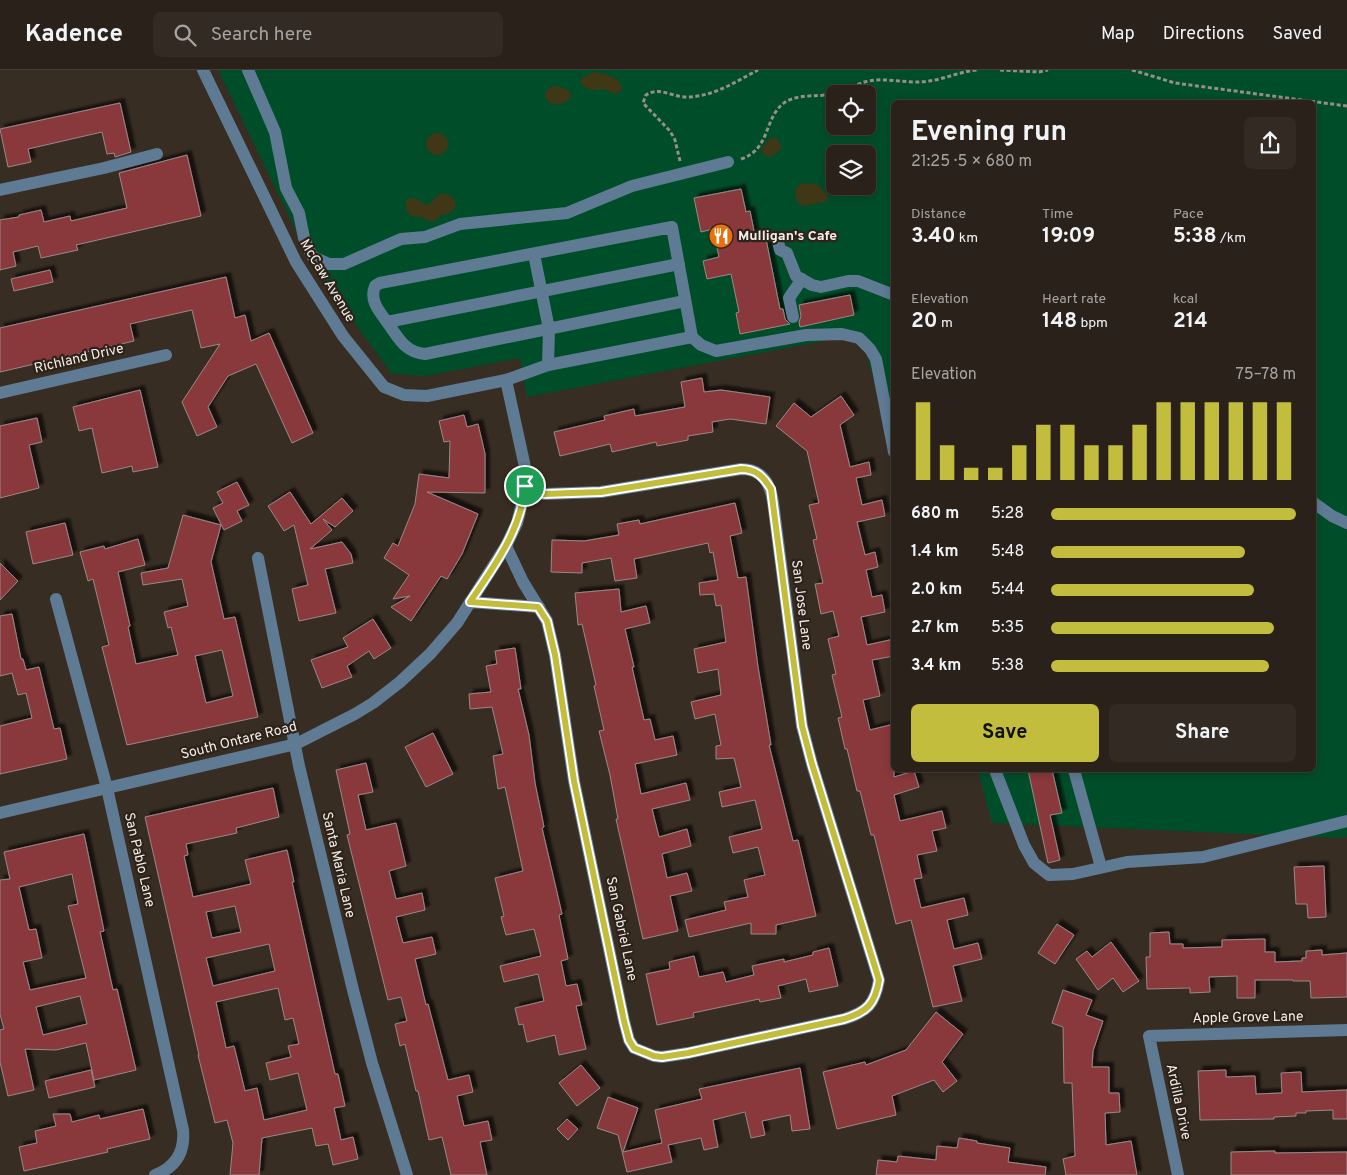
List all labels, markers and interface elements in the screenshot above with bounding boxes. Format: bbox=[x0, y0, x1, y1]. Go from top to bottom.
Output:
search box bbox=[153, 12, 503, 57]
text: Kadence bbox=[25, 20, 123, 50]
icon: search bbox=[171, 21, 199, 49]
text: Search here bbox=[211, 23, 312, 47]
text: Map bbox=[1101, 23, 1135, 46]
text: Directions bbox=[1163, 23, 1245, 46]
text: Saved bbox=[1273, 23, 1322, 46]
map controls bbox=[826, 85, 876, 195]
button: locate bbox=[826, 85, 876, 135]
text: Evening run bbox=[911, 115, 1067, 151]
button: share bbox=[1244, 117, 1296, 169]
button: layers bbox=[826, 145, 876, 195]
text: 21:25 · 5 × 680 m bbox=[911, 152, 1032, 172]
text: Distance bbox=[911, 206, 966, 223]
text: Time bbox=[1042, 206, 1073, 223]
text: Pace bbox=[1173, 206, 1204, 223]
restaurant icon: Mulligan's Cafe bbox=[708, 223, 734, 249]
text: 3.40 bbox=[911, 223, 956, 250]
text: 19:09 bbox=[1042, 223, 1095, 250]
text: 5:38 bbox=[1173, 223, 1217, 250]
place label: Mulligan's Cafe bbox=[738, 228, 837, 245]
text: km bbox=[956, 230, 978, 247]
text: /km bbox=[1217, 230, 1246, 247]
street label: McCaw Avenue bbox=[296, 236, 358, 326]
text: Elevation bbox=[911, 291, 969, 308]
text: Heart rate bbox=[1042, 291, 1106, 308]
text: kcal bbox=[1173, 291, 1198, 308]
text: 20 bbox=[911, 308, 938, 335]
text: 148 bbox=[1042, 308, 1077, 335]
text: 214 bbox=[1173, 308, 1208, 335]
text: m bbox=[938, 315, 953, 332]
text: bpm bbox=[1077, 315, 1108, 332]
street label: Richland Drive bbox=[33, 340, 125, 378]
text: Elevation bbox=[911, 365, 977, 385]
text: 75–78 m bbox=[1235, 365, 1296, 385]
pin bbox=[504, 465, 546, 507]
icon: arrive bbox=[511, 472, 539, 500]
text: 680 m bbox=[911, 504, 959, 524]
text: 5:28 bbox=[991, 504, 1024, 524]
text: 1.4 km bbox=[911, 542, 959, 562]
text: 5:48 bbox=[991, 542, 1024, 562]
street label: San Jose Lane bbox=[787, 559, 815, 651]
text: 2.0 km bbox=[911, 580, 962, 600]
text: 5:44 bbox=[991, 580, 1024, 600]
text: 2.7 km bbox=[911, 618, 959, 638]
text: 5:35 bbox=[991, 618, 1024, 638]
text: 3.4 km bbox=[911, 656, 961, 676]
text: 5:38 bbox=[991, 656, 1024, 676]
button: Save bbox=[911, 704, 1099, 762]
button: Share bbox=[1109, 704, 1296, 762]
street label: South Ontare Road bbox=[179, 718, 299, 764]
street label: Santa Maria Lane bbox=[318, 810, 358, 920]
street label: San Pablo Lane bbox=[120, 811, 158, 909]
street label: San Gabriel Lane bbox=[602, 875, 640, 983]
street label: Apple Grove Lane bbox=[1192, 1009, 1304, 1027]
street label: Ardilla Drive bbox=[1162, 1062, 1194, 1142]

